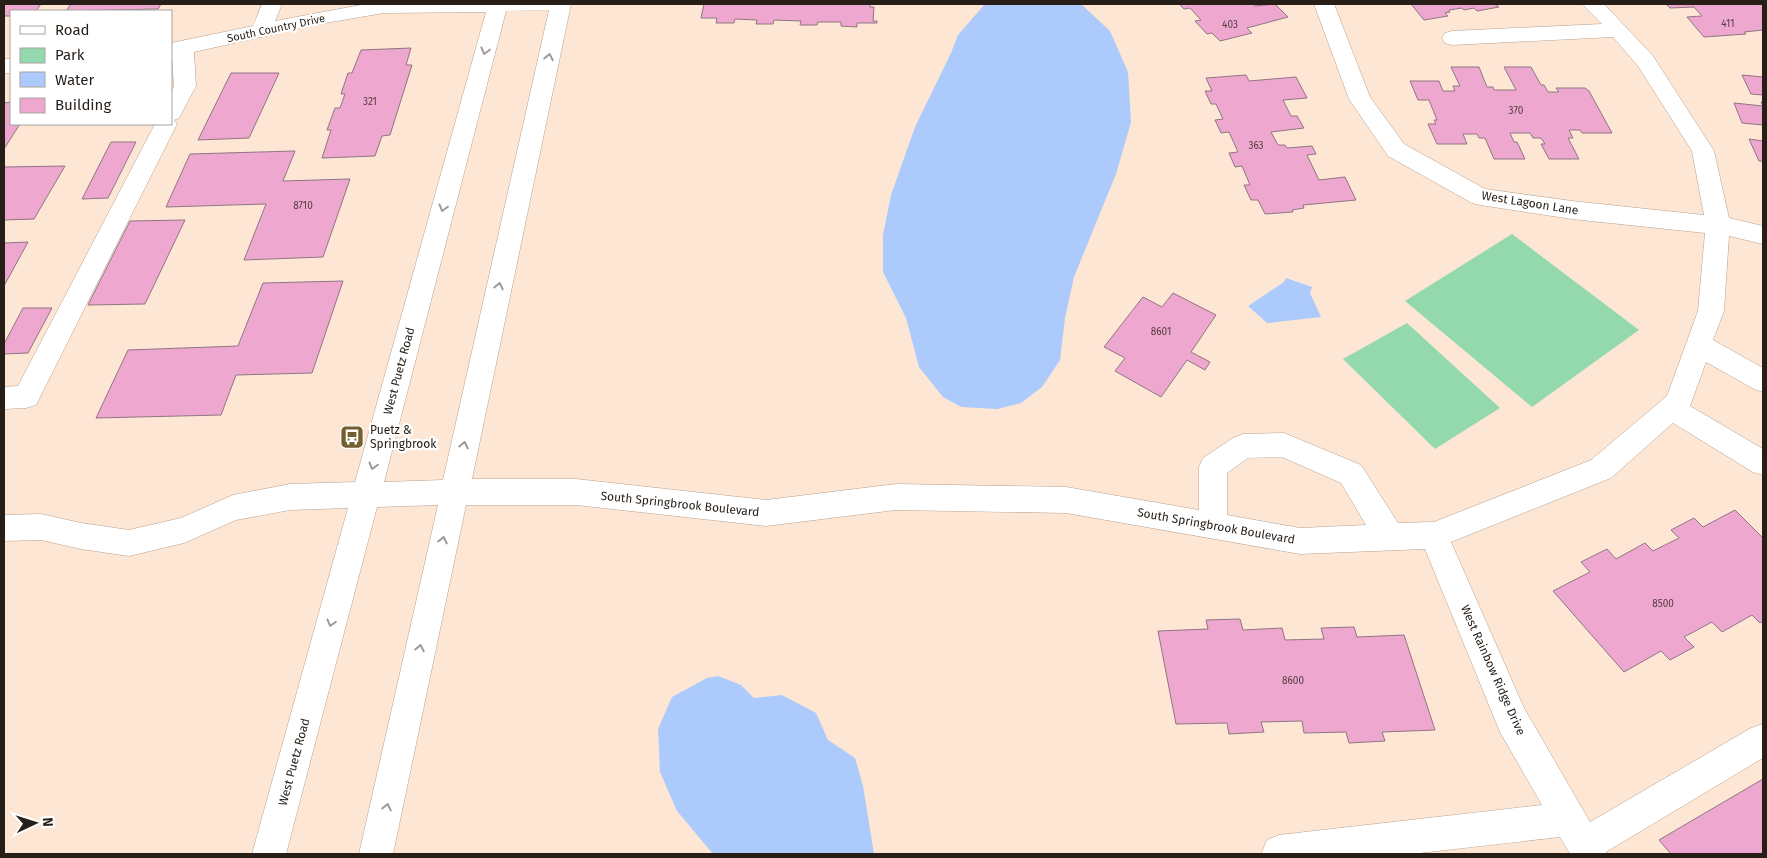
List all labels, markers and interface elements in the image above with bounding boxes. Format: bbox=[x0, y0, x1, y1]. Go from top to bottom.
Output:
legend bbox=[10, 10, 172, 125]
street label: South Country Drive bbox=[226, 12, 326, 45]
house number: 411 bbox=[1721, 18, 1735, 30]
house number: 403 bbox=[1222, 19, 1238, 31]
text: Road bbox=[55, 21, 90, 39]
text: Park bbox=[55, 46, 85, 64]
one-way arrow bbox=[481, 46, 491, 54]
one-way arrow bbox=[543, 53, 554, 62]
text: Water bbox=[55, 71, 94, 89]
text: Building bbox=[55, 96, 111, 114]
house number: 321 bbox=[363, 96, 377, 108]
house number: 370 bbox=[1509, 105, 1524, 117]
house number: 363 bbox=[1248, 140, 1264, 152]
street label: West Lagoon Lane bbox=[1481, 188, 1579, 218]
house number: 8710 bbox=[293, 200, 313, 212]
one-way arrow bbox=[438, 203, 449, 212]
one-way arrow bbox=[493, 281, 504, 290]
street label: West Puetz Road bbox=[381, 326, 417, 416]
house number: 8601 bbox=[1151, 326, 1171, 338]
place label: Puetz & Springbrook bbox=[370, 423, 437, 451]
bus stop icon: Puetz & Springbrook bbox=[339, 424, 365, 450]
one-way arrow bbox=[458, 440, 469, 449]
one-way arrow bbox=[369, 461, 379, 469]
street label: South Springbrook Boulevard bbox=[600, 489, 760, 519]
street label: South Springbrook Boulevard bbox=[1136, 505, 1296, 547]
one-way arrow bbox=[438, 536, 448, 544]
house number: 8500 bbox=[1652, 598, 1674, 610]
street label: West Rainbow Ridge Drive bbox=[1458, 603, 1528, 737]
one-way arrow bbox=[326, 618, 337, 627]
one-way arrow bbox=[415, 643, 425, 652]
house number: 8600 bbox=[1282, 675, 1304, 687]
street label: West Puetz Road bbox=[276, 717, 312, 807]
north arrow bbox=[10, 798, 60, 848]
one-way arrow bbox=[381, 802, 391, 811]
text: N bbox=[39, 817, 56, 827]

